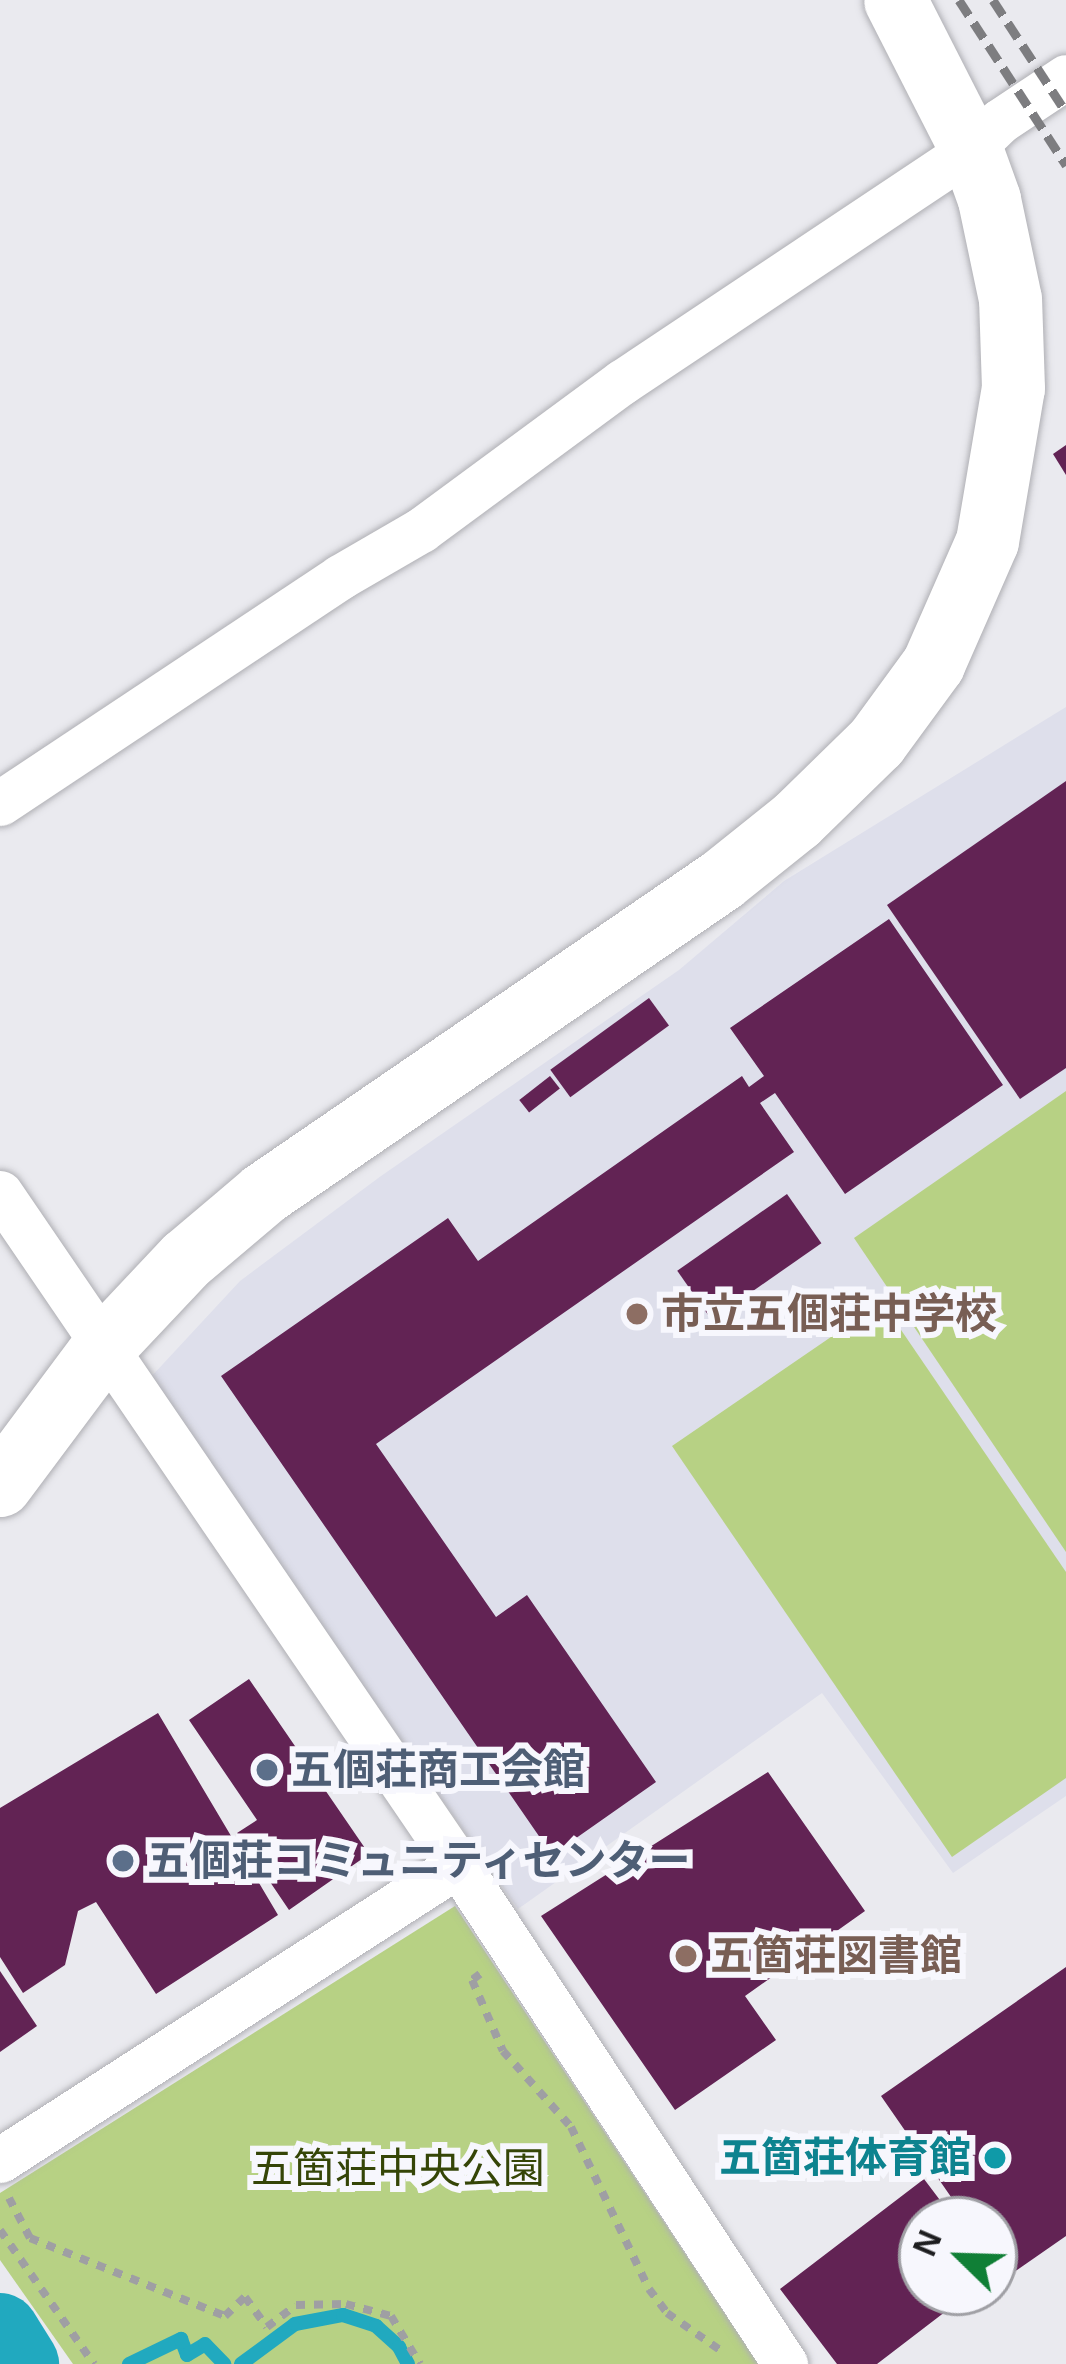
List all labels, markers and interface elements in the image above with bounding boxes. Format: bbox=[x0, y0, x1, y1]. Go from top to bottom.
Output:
place label: 市立五個荘中学校 bbox=[661, 1289, 997, 1339]
marker: 市立五個荘中学校 bbox=[624, 1301, 650, 1327]
place label: 五個荘商工会館 bbox=[291, 1745, 585, 1795]
marker: 五個荘商工会館 bbox=[254, 1757, 280, 1783]
place label: 五個荘コミュニティセンター bbox=[147, 1836, 693, 1886]
marker: 五個荘コミュニティセンター bbox=[110, 1848, 136, 1874]
place label: 五箇荘図書館 bbox=[710, 1931, 962, 1981]
marker: 五箇荘図書館 bbox=[673, 1943, 699, 1969]
place label: 五箇荘体育館 bbox=[719, 2133, 971, 2183]
park label: 五箇荘中央公園 bbox=[251, 2144, 545, 2194]
marker: 五箇荘体育館 bbox=[982, 2145, 1008, 2171]
north arrow bbox=[898, 2196, 1018, 2316]
text: N bbox=[905, 2225, 949, 2261]

